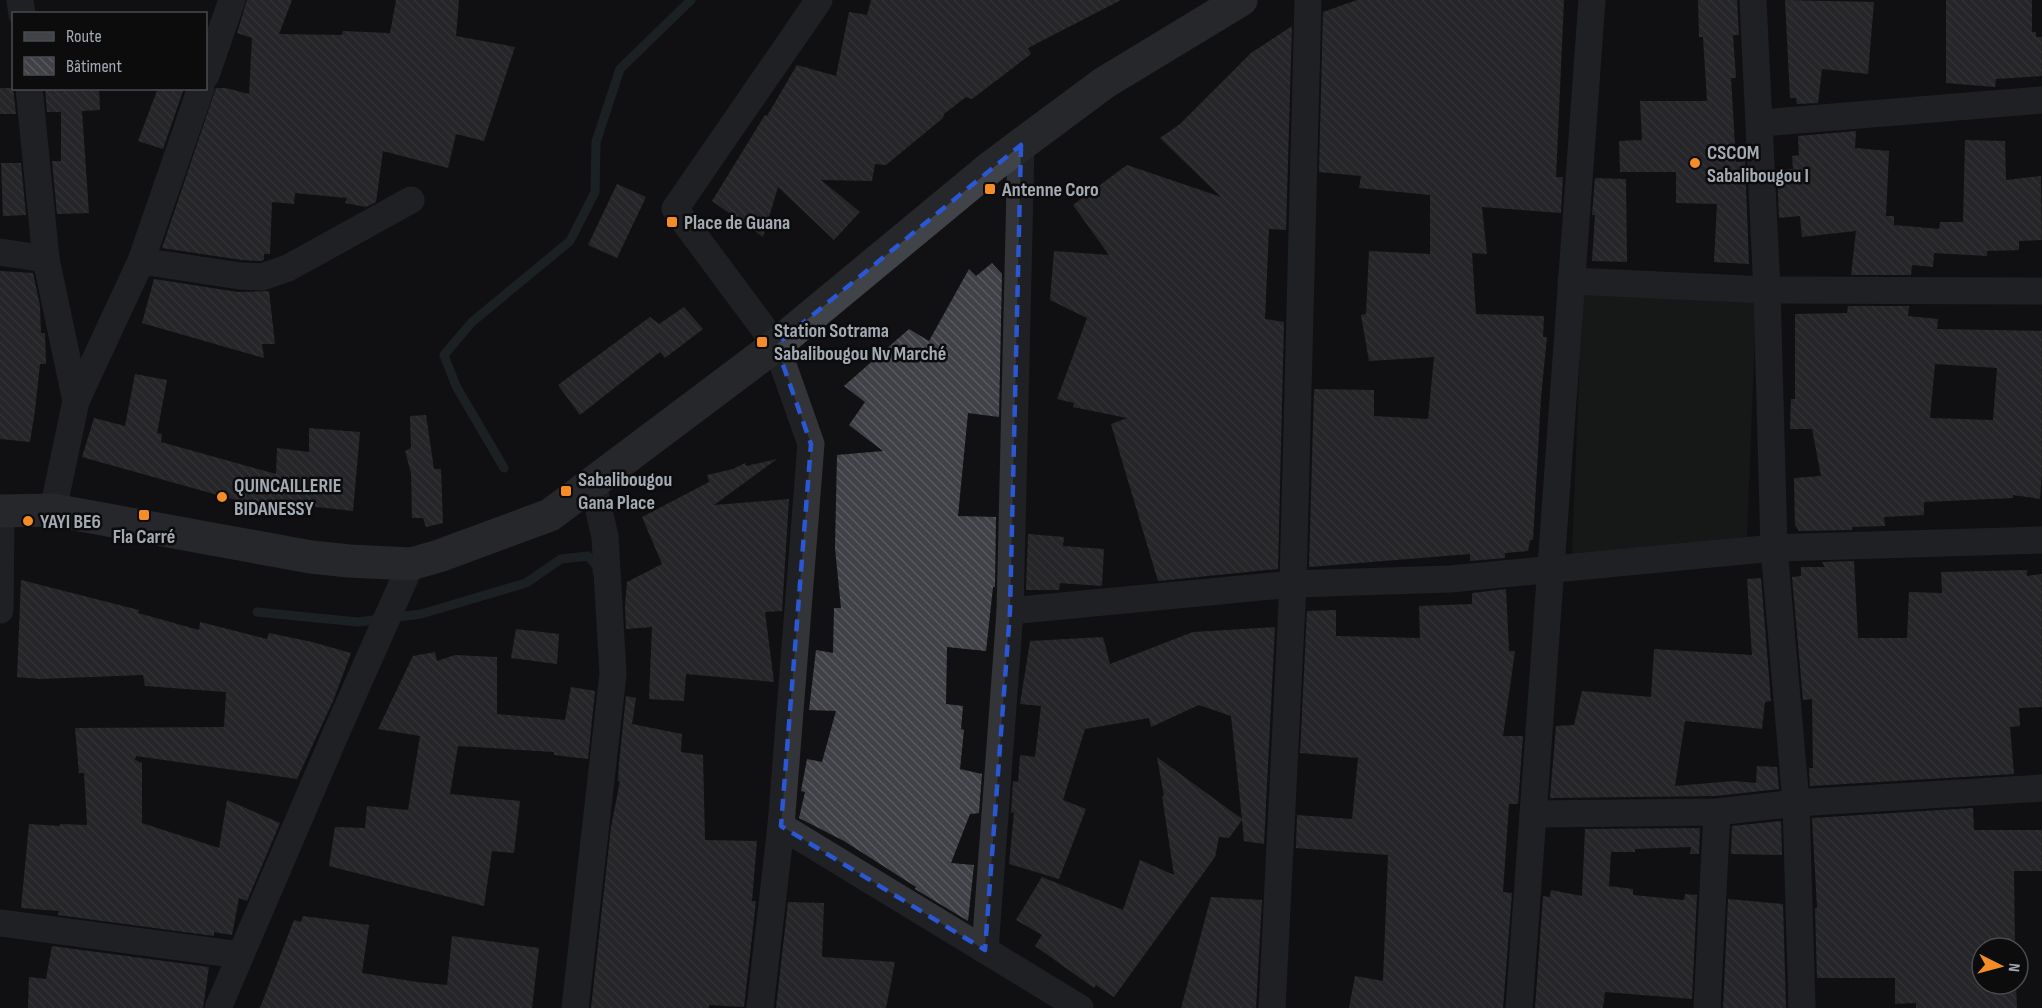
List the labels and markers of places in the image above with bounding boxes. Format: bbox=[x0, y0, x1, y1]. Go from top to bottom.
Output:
place label: CSCOM Sabalibougou I bbox=[1707, 141, 1809, 188]
marker: CSCOM Sabalibougou I bbox=[1688, 156, 1702, 170]
place label: Antenne Coro bbox=[1001, 178, 1099, 202]
marker: Antenne Coro bbox=[983, 182, 997, 196]
place label: Place de Guana bbox=[684, 211, 790, 235]
marker: Place de Guana bbox=[665, 215, 679, 229]
place label: Station Sotrama Sabalibougou Nv Marché bbox=[774, 319, 946, 366]
marker: Station Sotrama Sabalibougou Nv Marché bbox=[755, 335, 769, 349]
place label: Sabalibougou Gana Place bbox=[578, 468, 672, 515]
place label: QUINCAILLERIE BIDANESSY bbox=[234, 474, 341, 521]
marker: Sabalibougou Gana Place bbox=[559, 484, 573, 498]
marker: QUINCAILLERIE BIDANESSY bbox=[215, 490, 229, 504]
marker: Fla Carré bbox=[137, 508, 151, 522]
place label: YAYI BE6 bbox=[40, 510, 101, 534]
marker: YAYI BE6 bbox=[21, 514, 35, 528]
place label: Fla Carré bbox=[113, 525, 175, 549]

